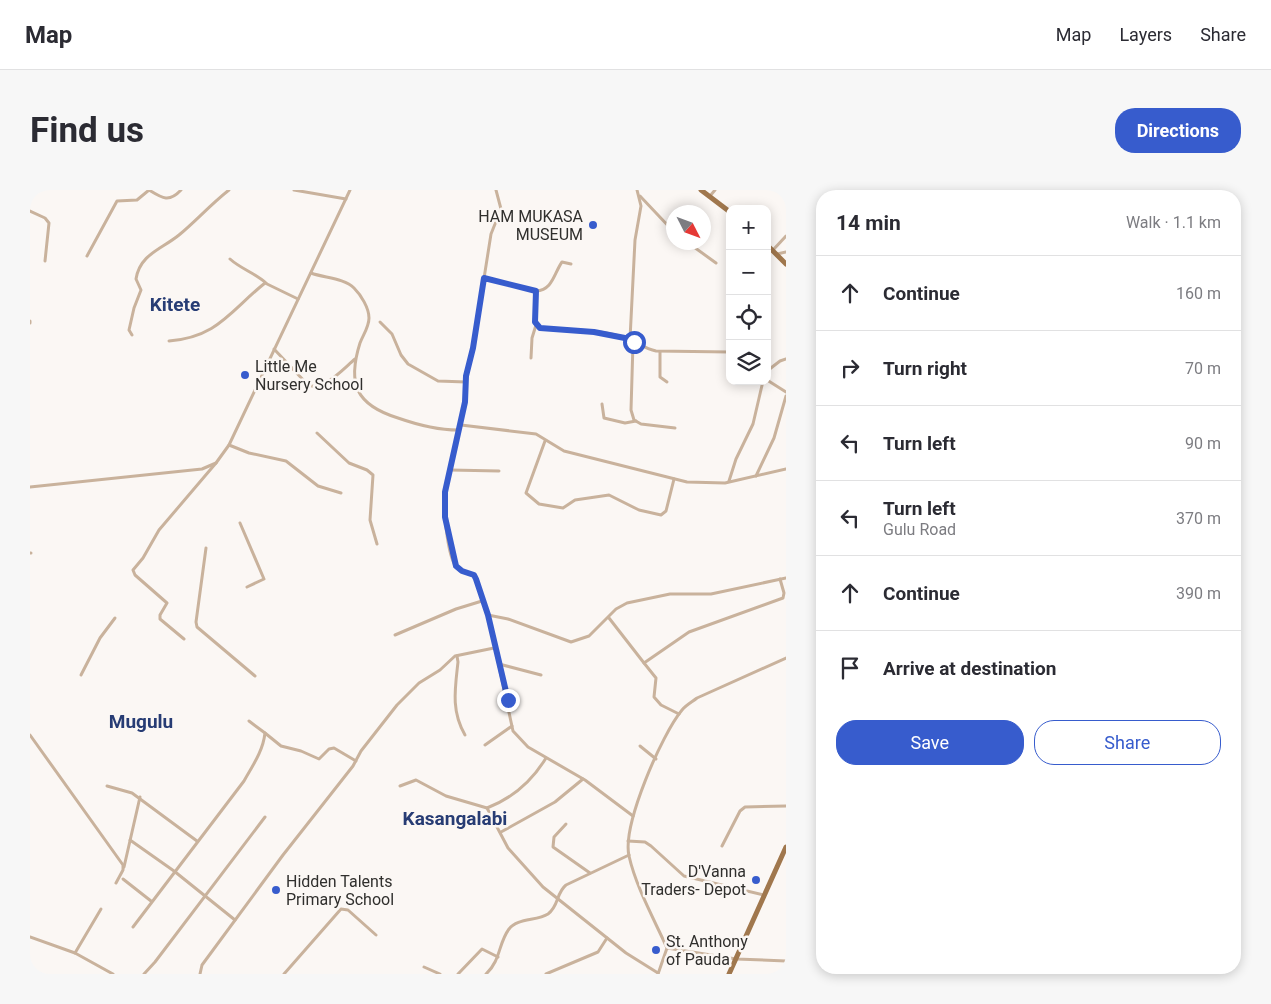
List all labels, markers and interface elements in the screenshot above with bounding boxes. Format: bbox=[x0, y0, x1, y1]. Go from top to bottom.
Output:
text: Map bbox=[25, 21, 72, 49]
text: Map bbox=[1056, 24, 1091, 45]
text: Layers bbox=[1119, 24, 1172, 45]
text: Share bbox=[1200, 24, 1246, 45]
button: Directions bbox=[1115, 108, 1241, 153]
text: Find us bbox=[30, 110, 144, 151]
north arrow bbox=[666, 205, 711, 250]
map controls bbox=[726, 205, 771, 385]
button: + bbox=[726, 205, 771, 250]
place label: HAM MUKASA MUSEUM bbox=[478, 207, 584, 244]
text: 14 min bbox=[836, 211, 901, 235]
text: Walk · 1.1 km bbox=[1126, 213, 1221, 232]
marker: HAM MUKASA MUSEUM bbox=[587, 219, 599, 231]
button: − bbox=[726, 250, 771, 295]
icon: ahead bbox=[836, 279, 864, 307]
text: Continue bbox=[883, 282, 960, 305]
text: 160 m bbox=[1176, 284, 1221, 303]
district label: Kitete bbox=[150, 293, 200, 316]
button: locate bbox=[726, 295, 771, 340]
route start bbox=[623, 331, 646, 354]
button: layers bbox=[726, 340, 771, 385]
icon: right bbox=[836, 354, 864, 382]
place label: Little Me Nursery School bbox=[255, 357, 363, 394]
text: Turn right bbox=[883, 357, 967, 380]
text: 70 m bbox=[1185, 359, 1221, 378]
marker: Little Me Nursery School bbox=[239, 369, 251, 381]
icon: left bbox=[836, 429, 864, 457]
text: Turn left bbox=[883, 432, 956, 455]
text: 90 m bbox=[1185, 434, 1221, 453]
text: Turn left bbox=[883, 497, 956, 520]
icon: left bbox=[836, 504, 864, 532]
text: 370 m bbox=[1176, 509, 1221, 528]
text: Gulu Road bbox=[883, 520, 956, 539]
icon: ahead bbox=[836, 579, 864, 607]
text: Continue bbox=[883, 582, 960, 605]
text: 390 m bbox=[1176, 584, 1221, 603]
icon: arrive bbox=[836, 654, 864, 682]
text: Arrive at destination bbox=[883, 657, 1056, 680]
route end bbox=[497, 689, 520, 712]
district label: Mugulu bbox=[109, 710, 173, 733]
button: Save bbox=[836, 720, 1024, 765]
button: Share bbox=[1034, 720, 1221, 765]
district label: Kasangalabi bbox=[403, 807, 507, 830]
place label: D'Vanna Traders- Depot bbox=[641, 862, 746, 899]
place label: Hidden Talents Primary School bbox=[286, 872, 394, 909]
marker: D'Vanna Traders- Depot bbox=[750, 874, 762, 886]
marker: Hidden Talents Primary School bbox=[270, 884, 282, 896]
place label: St. Anthony of Pauda bbox=[666, 932, 748, 969]
marker: St. Anthony of Pauda bbox=[650, 944, 662, 956]

